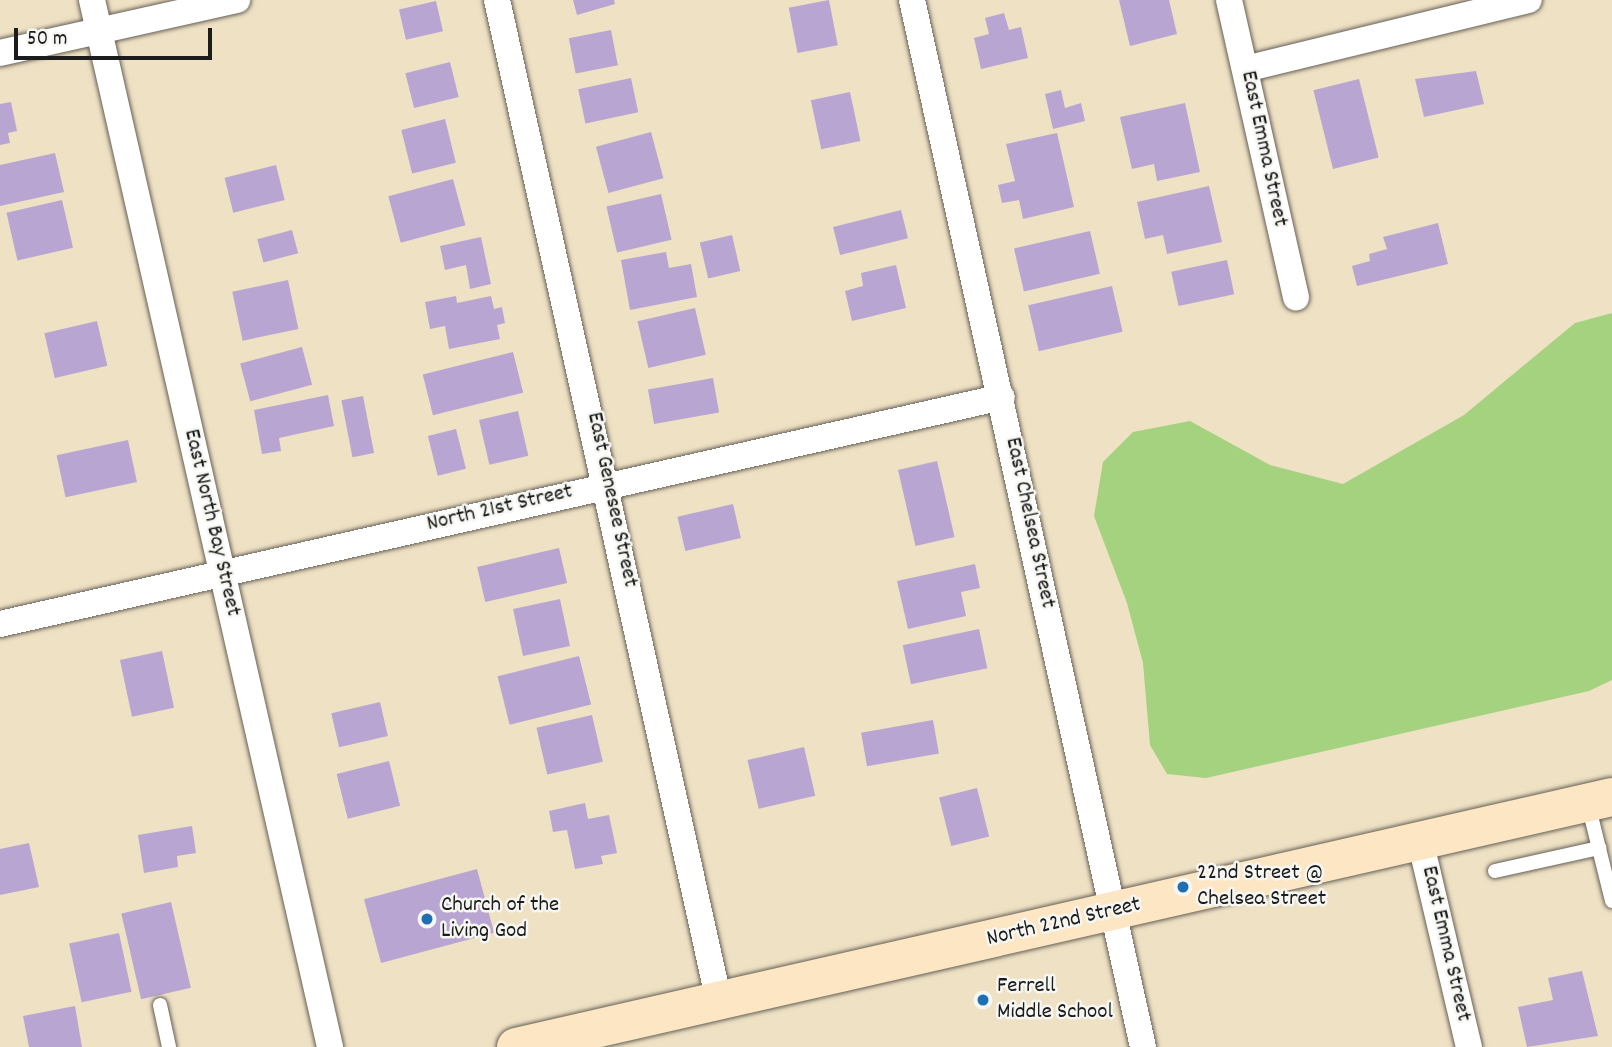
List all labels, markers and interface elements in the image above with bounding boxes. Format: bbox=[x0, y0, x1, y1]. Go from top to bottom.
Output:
scale bar bbox=[18, 14, 215, 58]
text: 50 m bbox=[27, 25, 67, 55]
street label: East Emma Street bbox=[1233, 69, 1293, 229]
street label: East Genesee Street bbox=[579, 410, 643, 590]
street label: East North Bay Street bbox=[176, 427, 246, 619]
street label: East Chelsea Street bbox=[997, 435, 1061, 611]
street label: North 21st Street bbox=[424, 479, 576, 539]
place label: 22nd Street @ Chelsea Street bbox=[1197, 860, 1326, 914]
street label: East Emma Street bbox=[1414, 864, 1476, 1024]
marker: 22nd Street @ Chelsea Street bbox=[1175, 879, 1191, 895]
place label: Church of the Living God bbox=[441, 892, 559, 946]
street label: North 22nd Street bbox=[984, 892, 1144, 954]
marker: Church of the Living God bbox=[419, 911, 435, 927]
place label: Ferrell Middle School bbox=[997, 973, 1113, 1027]
marker: Ferrell Middle School bbox=[975, 992, 991, 1008]

